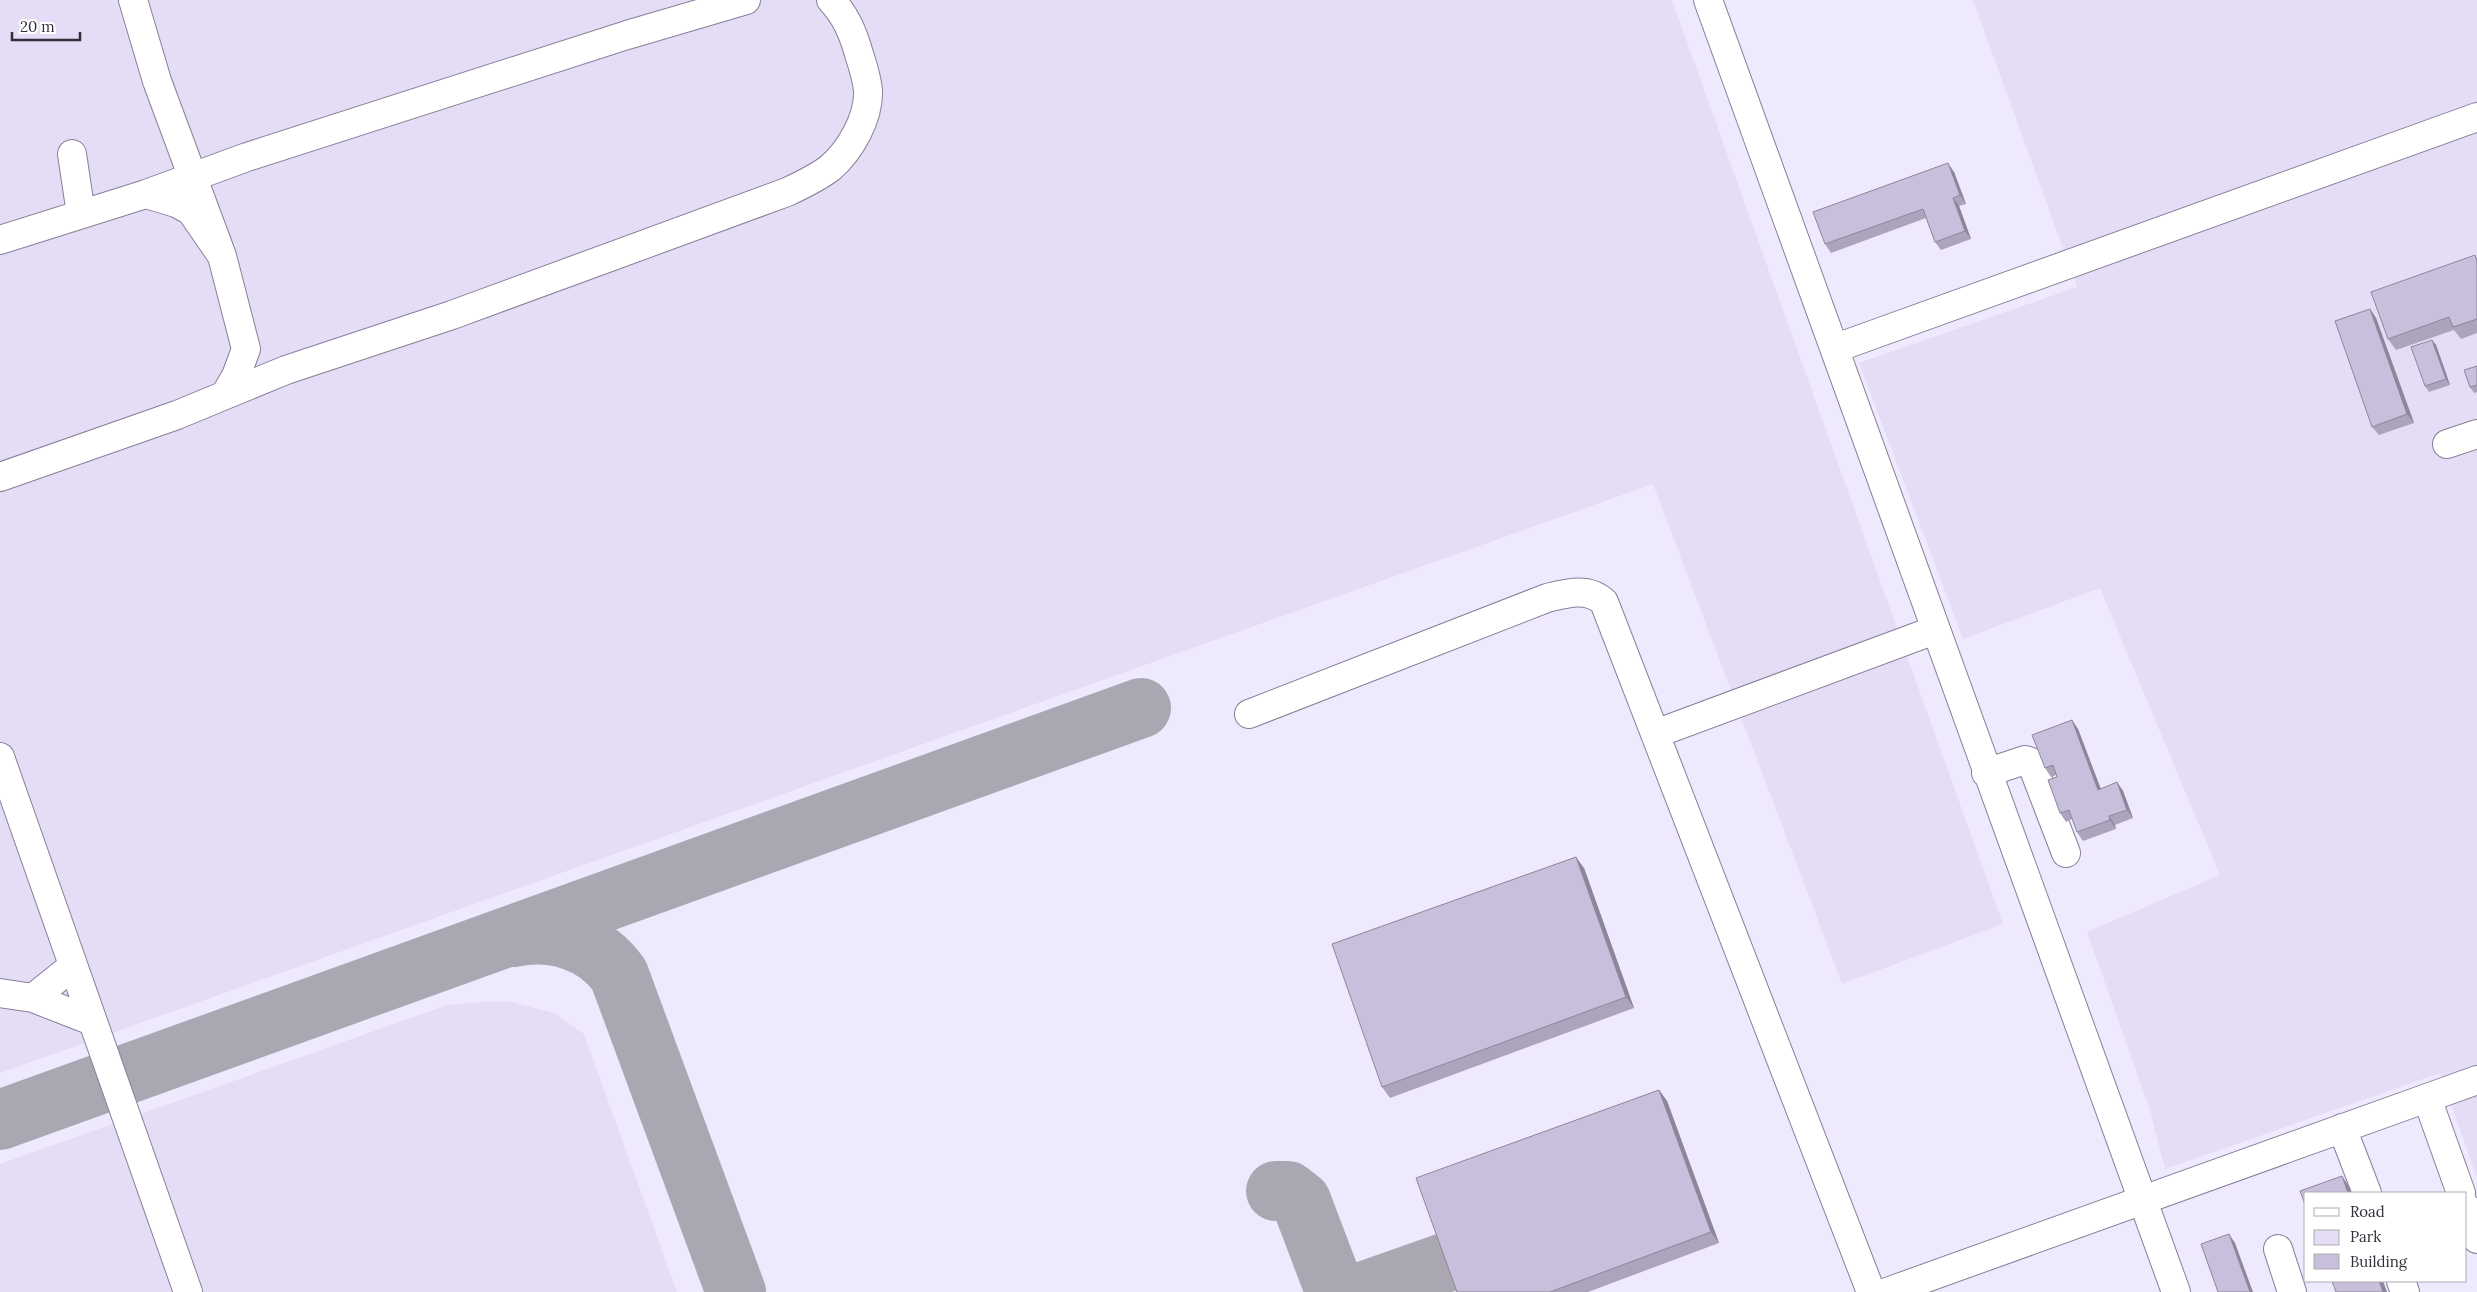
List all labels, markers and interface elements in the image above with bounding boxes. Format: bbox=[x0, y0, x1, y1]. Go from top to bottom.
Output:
scale bar bbox=[12, 10, 80, 42]
text: 20 m bbox=[20, 17, 55, 36]
legend bbox=[2304, 1192, 2467, 1282]
text: Road bbox=[2350, 1202, 2385, 1221]
text: Park bbox=[2350, 1227, 2381, 1246]
text: Building bbox=[2350, 1252, 2408, 1271]

